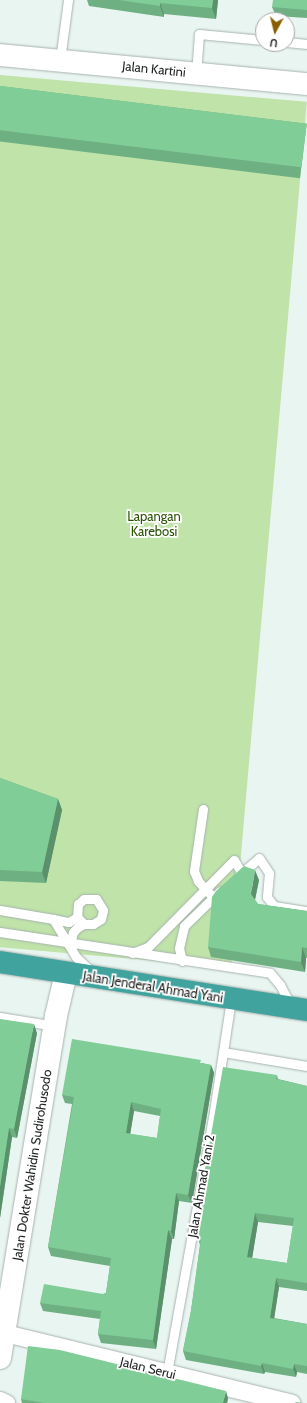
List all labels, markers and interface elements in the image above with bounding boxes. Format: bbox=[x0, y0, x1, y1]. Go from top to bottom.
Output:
north arrow bbox=[255, 12, 295, 52]
text: U bbox=[269, 35, 278, 50]
street label: Jalan Kartini bbox=[121, 58, 187, 80]
park label: Lapangan Karebosi bbox=[127, 509, 181, 540]
street label: Jalan Jenderal Ahmad Yani bbox=[82, 968, 224, 1006]
street label: Jalan Dokter Wahidin Sudirohusodo bbox=[9, 1068, 55, 1262]
street label: Jalan Ahmad Yani 2 bbox=[184, 1133, 218, 1239]
street label: Jalan Serui bbox=[119, 1354, 177, 1382]

